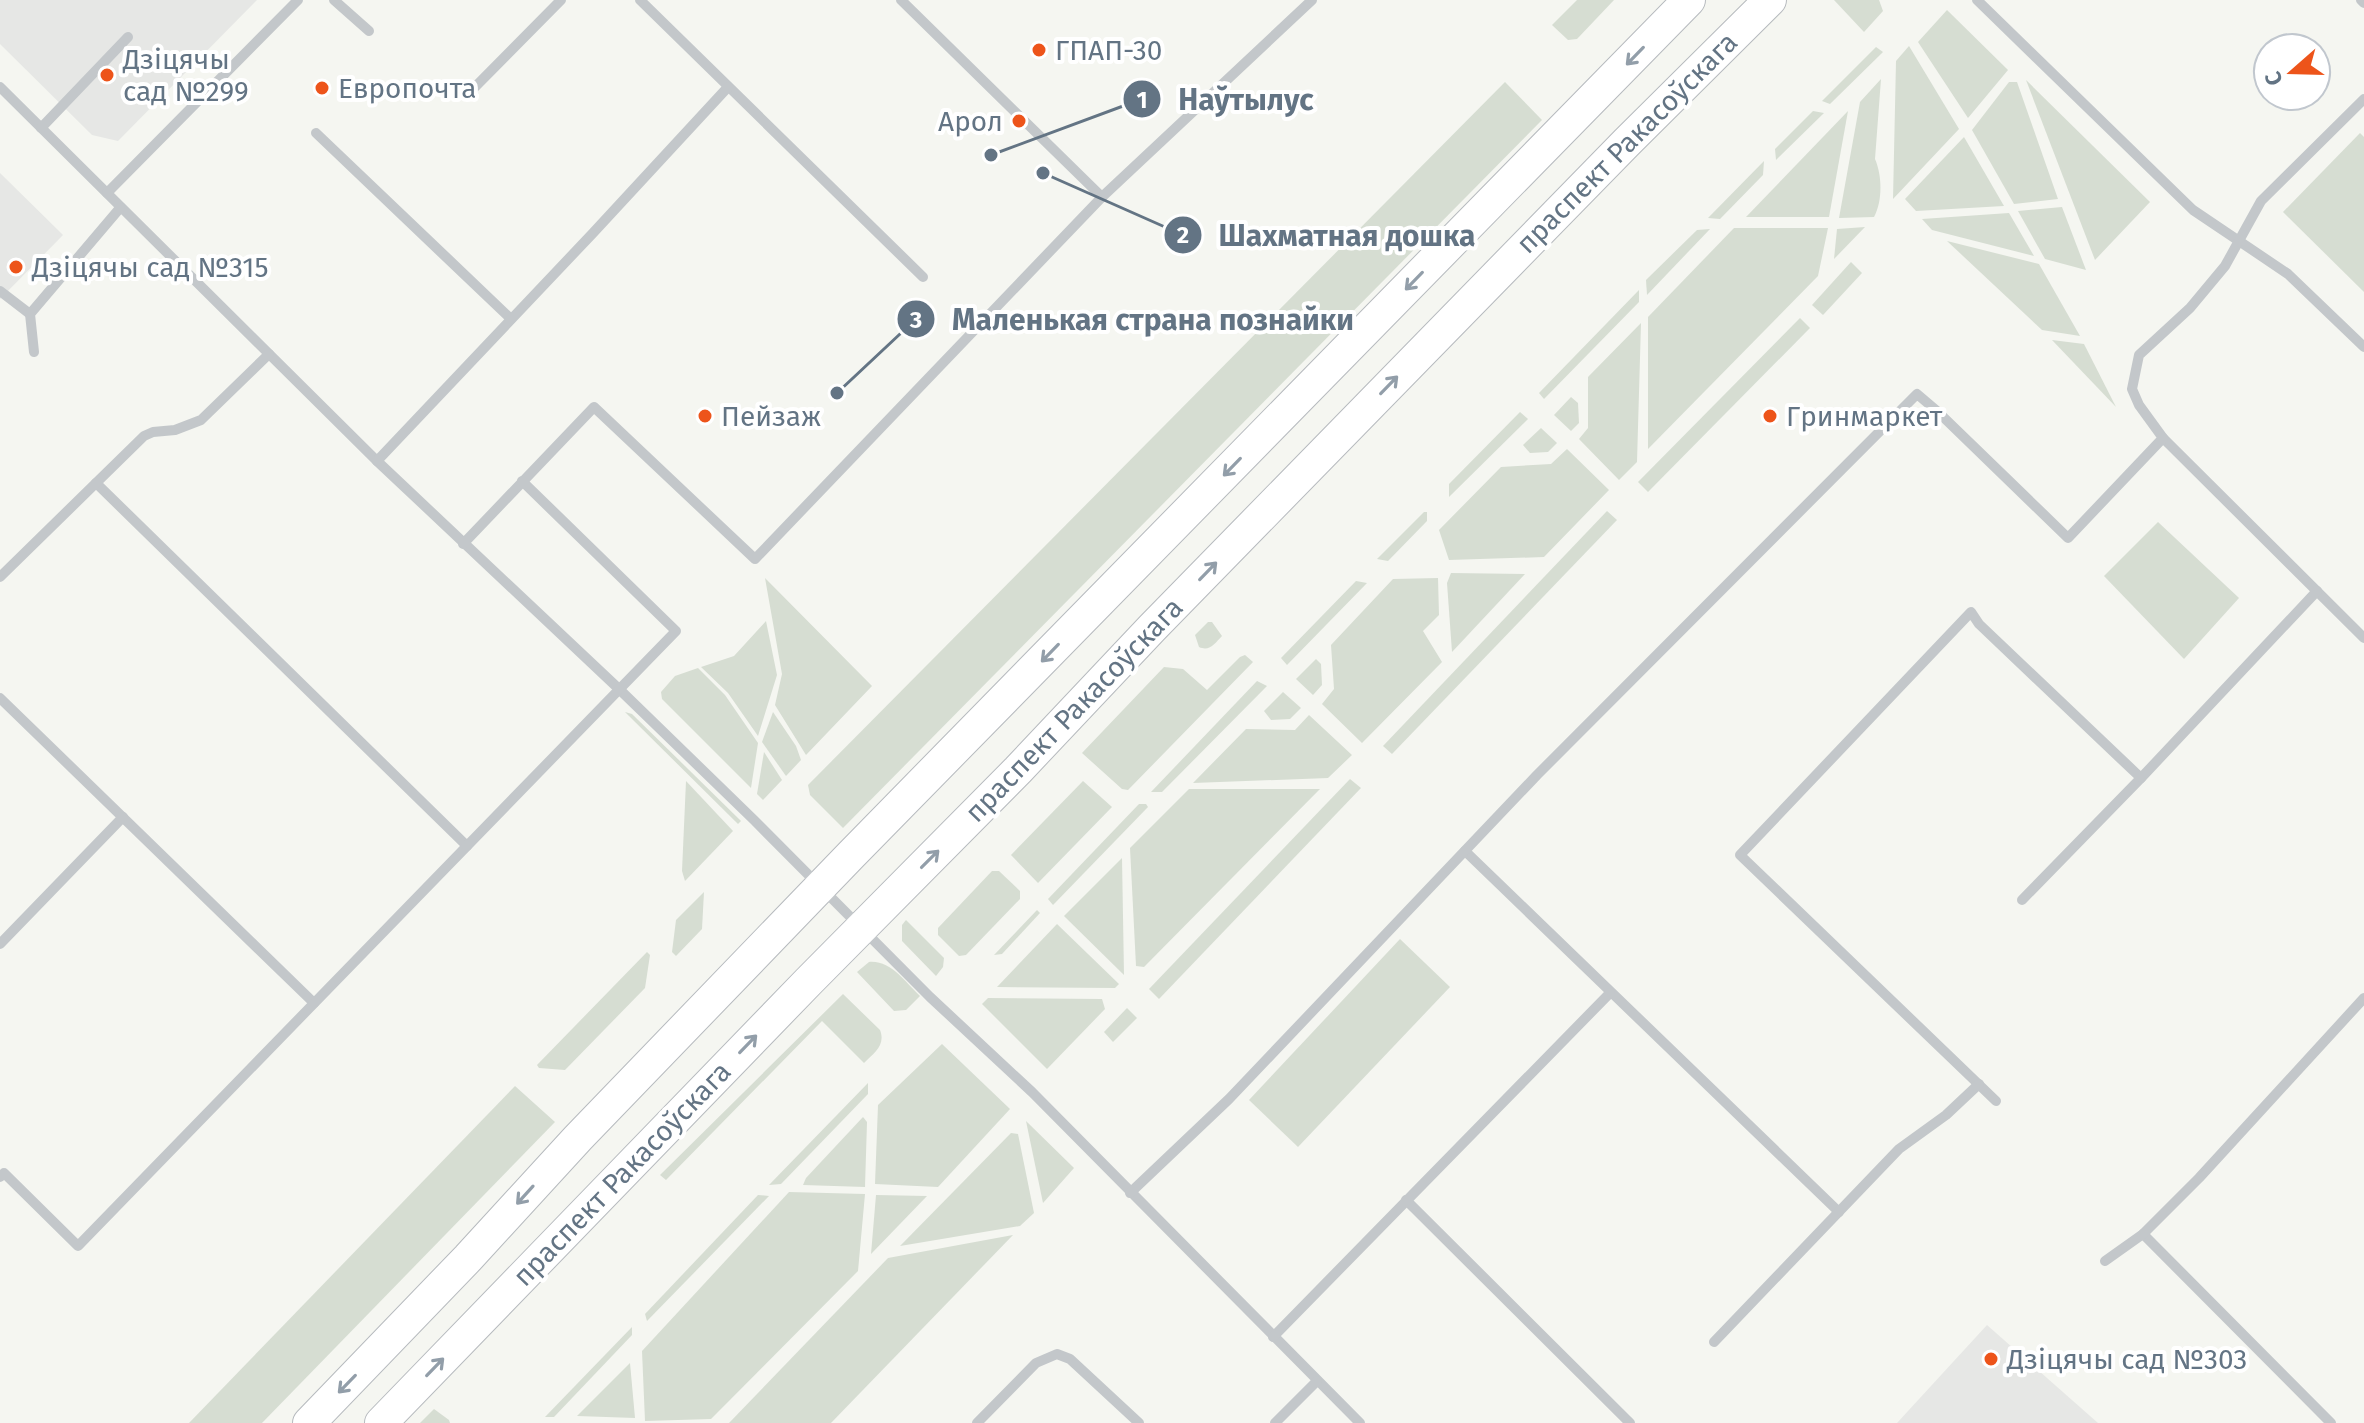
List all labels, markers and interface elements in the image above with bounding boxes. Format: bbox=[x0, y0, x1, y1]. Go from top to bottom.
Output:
street label: праспект Ракасоўскага bbox=[1510, 26, 1744, 260]
north arrow bbox=[2252, 32, 2332, 112]
place label: ГПАП-30 bbox=[1055, 34, 1162, 67]
marker: ГПАП-30 bbox=[1030, 41, 1048, 59]
place label: Дзіцячы сад №299 bbox=[122, 43, 249, 108]
one-way arrow bbox=[1626, 46, 1645, 65]
marker: Дзіцячы сад №299 bbox=[98, 66, 116, 84]
text: С bbox=[2259, 68, 2289, 89]
place label: Европочта bbox=[338, 72, 477, 105]
callout: Наўтылус bbox=[1122, 72, 1330, 126]
marker: Европочта bbox=[313, 79, 331, 97]
text: Наўтылус bbox=[1178, 82, 1314, 118]
text: 1 bbox=[1136, 86, 1148, 114]
place label: Арол bbox=[938, 105, 1003, 138]
marker: Арол bbox=[1010, 112, 1028, 130]
callout: Шахматная дошка bbox=[1163, 208, 1492, 262]
text: Шахматная дошка bbox=[1218, 218, 1476, 254]
text: 2 bbox=[1177, 221, 1189, 249]
place label: Дзіцячы сад №315 bbox=[31, 251, 268, 284]
marker: Дзіцячы сад №315 bbox=[7, 258, 25, 276]
one-way arrow bbox=[1405, 271, 1424, 290]
callout: Маленькая страна познайки bbox=[896, 292, 1370, 346]
text: Маленькая страна познайки bbox=[952, 302, 1354, 338]
text: 3 bbox=[909, 306, 922, 334]
one-way arrow bbox=[1380, 375, 1399, 395]
place label: Пейзаж bbox=[721, 400, 821, 433]
place label: Гринмаркет bbox=[1786, 400, 1943, 433]
marker: Пейзаж bbox=[696, 407, 714, 425]
marker: Гринмаркет bbox=[1761, 407, 1779, 425]
one-way arrow bbox=[1223, 457, 1242, 476]
one-way arrow bbox=[1198, 562, 1217, 581]
street label: праспект Ракасоўскага bbox=[958, 591, 1190, 829]
one-way arrow bbox=[1041, 643, 1060, 662]
one-way arrow bbox=[920, 849, 940, 868]
one-way arrow bbox=[738, 1035, 757, 1054]
street label: праспект Ракасоўскага bbox=[506, 1055, 738, 1293]
one-way arrow bbox=[516, 1185, 535, 1205]
place label: Дзіцячы сад №303 bbox=[2006, 1343, 2247, 1376]
marker: Дзіцячы сад №303 bbox=[1982, 1350, 2000, 1368]
one-way arrow bbox=[426, 1357, 445, 1377]
one-way arrow bbox=[337, 1374, 356, 1394]

